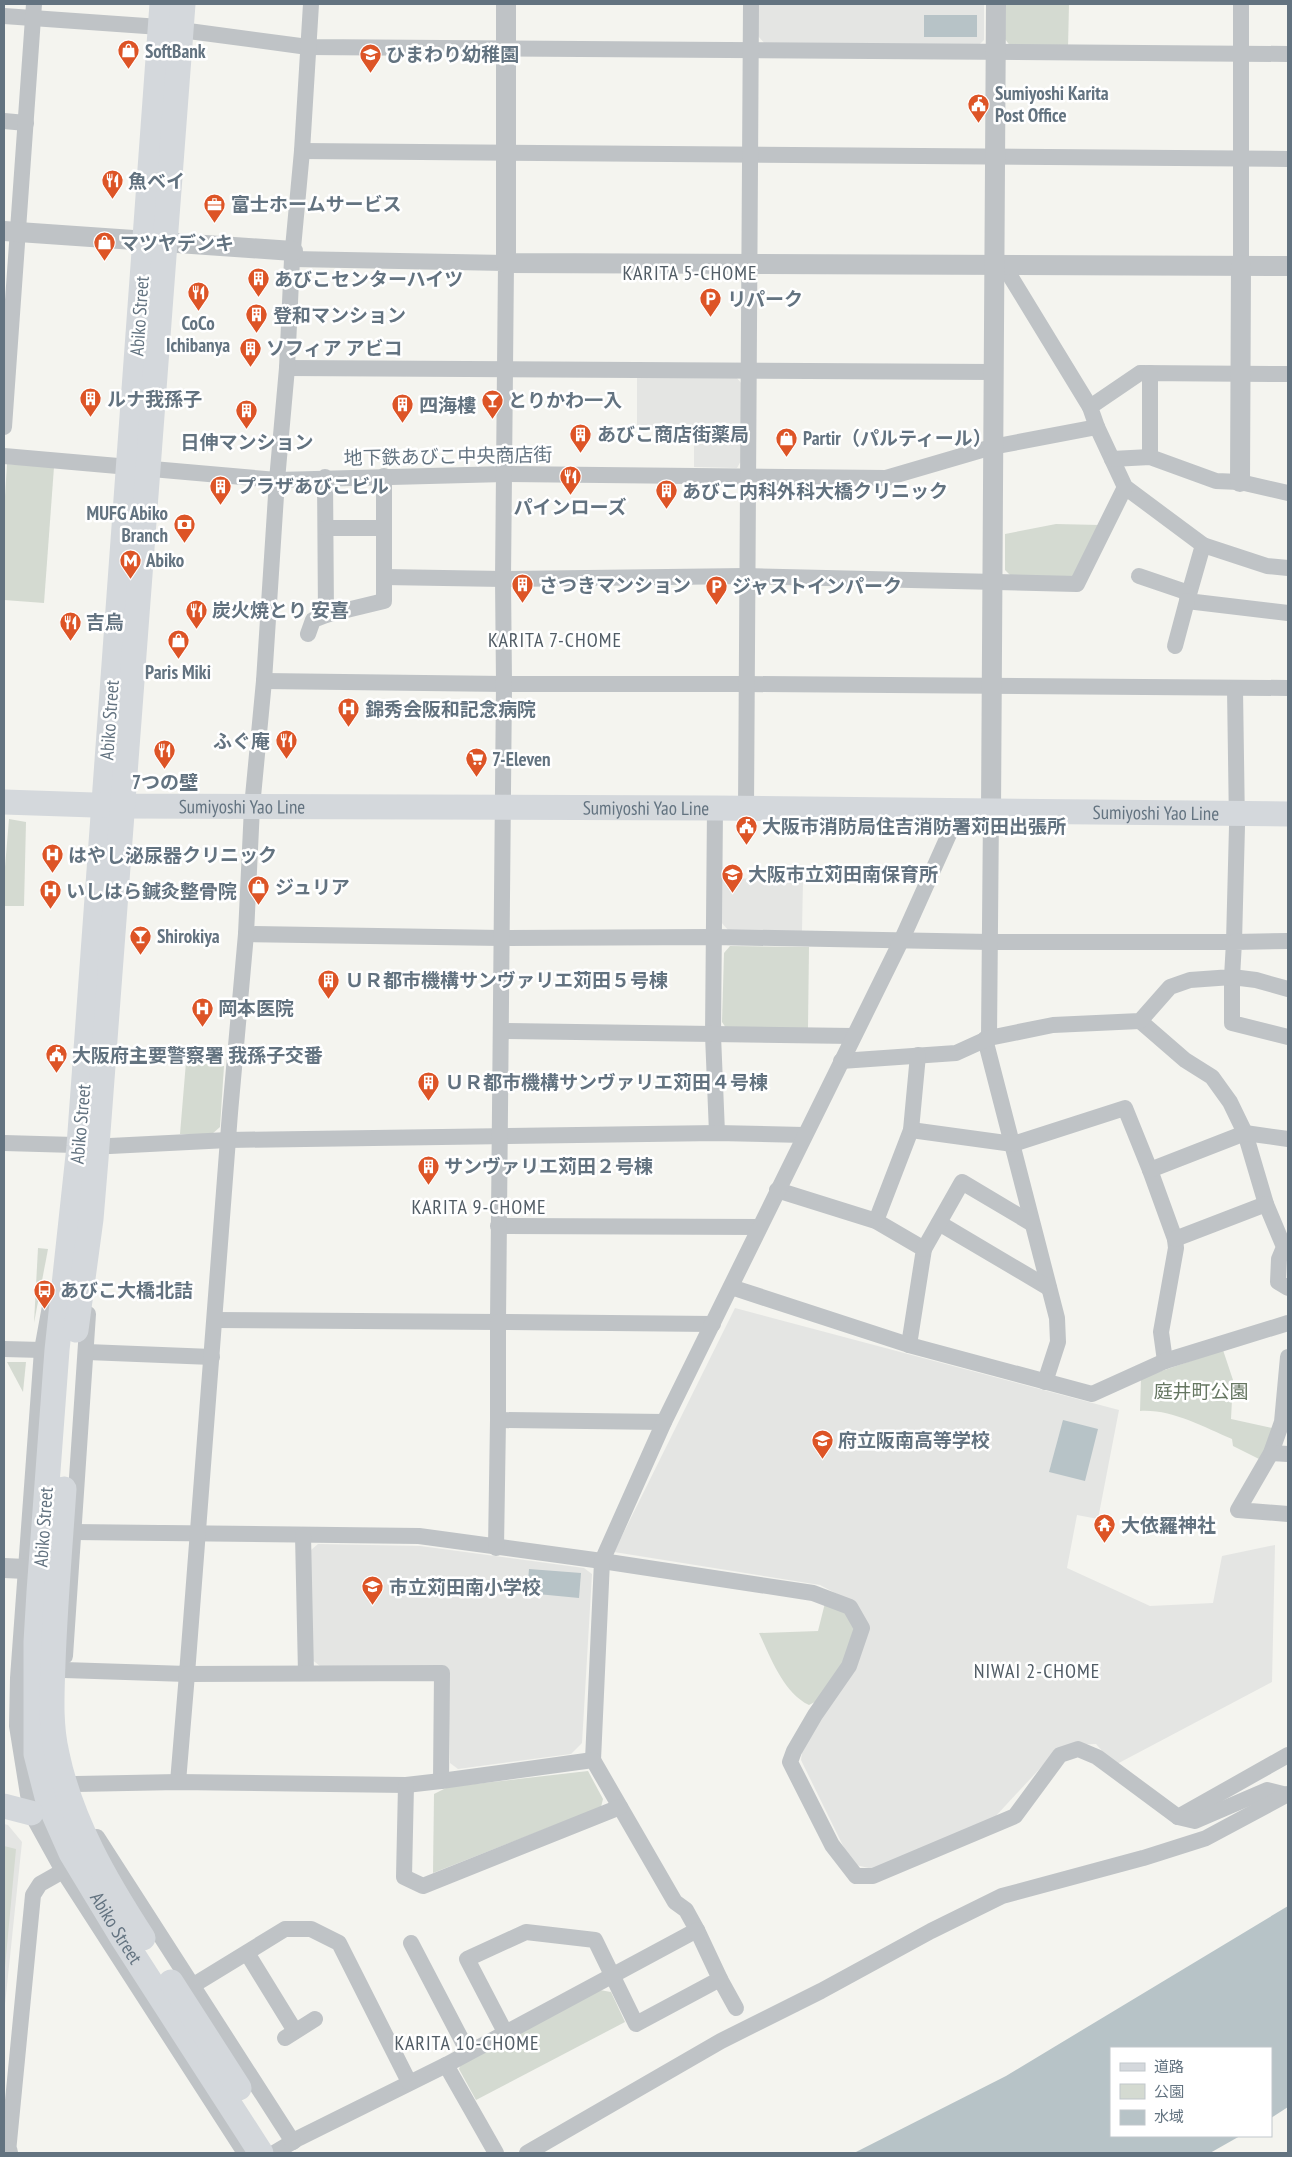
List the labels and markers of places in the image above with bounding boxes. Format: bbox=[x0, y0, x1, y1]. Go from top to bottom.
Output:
shop icon: SoftBank bbox=[117, 39, 141, 70]
place label: SoftBank bbox=[145, 39, 206, 63]
school or university icon: ひまわり幼稚園 bbox=[358, 42, 382, 73]
place label: ひまわり幼稚園 bbox=[386, 42, 519, 66]
place label: Sumiyoshi Karita Post Office bbox=[995, 81, 1109, 127]
public building icon: Sumiyoshi Karita Post Office bbox=[967, 92, 991, 123]
restaurant icon: 魚ベイ bbox=[100, 169, 124, 200]
place label: 魚ベイ bbox=[128, 169, 185, 193]
office icon: 富士ホームサービス bbox=[203, 192, 227, 223]
place label: 富士ホームサービス bbox=[231, 192, 401, 216]
shop icon: マツヤデンキ bbox=[92, 231, 116, 262]
place label: マツヤデンキ bbox=[120, 231, 234, 255]
building icon: あびこセンターハイツ bbox=[246, 267, 270, 298]
place label: あびこセンターハイツ bbox=[274, 267, 463, 291]
restaurant icon: CoCo Ichibanya bbox=[186, 280, 210, 311]
parking icon: リパーク bbox=[699, 287, 723, 318]
place label: リパーク bbox=[727, 287, 803, 311]
building icon: 登和マンション bbox=[245, 303, 269, 334]
place label: 登和マンション bbox=[273, 303, 406, 327]
place label: CoCo Ichibanya bbox=[166, 311, 230, 357]
building icon: ソフィア アビコ bbox=[238, 336, 262, 367]
place label: ソフィア アビコ bbox=[266, 336, 403, 360]
building icon: ルナ我孫子 bbox=[79, 387, 103, 418]
place label: ルナ我孫子 bbox=[107, 387, 202, 411]
bar icon: とりかわ一入 bbox=[480, 388, 504, 419]
place label: とりかわ一入 bbox=[508, 388, 622, 412]
building icon: 四海樓 bbox=[391, 393, 415, 424]
place label: 四海樓 bbox=[419, 393, 476, 417]
building icon: 日伸マンション bbox=[235, 399, 259, 430]
building icon: あびこ商店街薬局 bbox=[569, 422, 593, 453]
place label: あびこ商店街薬局 bbox=[597, 422, 749, 446]
shop icon: Partir（パルティール） bbox=[775, 426, 799, 457]
place label: Partir（パルティール） bbox=[803, 426, 992, 450]
place label: 日伸マンション bbox=[180, 430, 314, 454]
restaurant icon: パインローズ bbox=[558, 464, 582, 495]
building icon: プラザあびこビル bbox=[209, 474, 233, 505]
place label: プラザあびこビル bbox=[237, 474, 389, 498]
building icon: あびこ内科外科大橋クリニック bbox=[654, 479, 678, 510]
place label: あびこ内科外科大橋クリニック bbox=[682, 479, 948, 503]
place label: パインローズ bbox=[513, 495, 627, 519]
place label: MUFG Abiko Branch bbox=[87, 501, 168, 547]
bank icon: MUFG Abiko Branch bbox=[172, 512, 196, 543]
metro station icon: Abiko bbox=[118, 548, 142, 579]
place label: Abiko bbox=[145, 548, 184, 572]
building icon: さつきマンション bbox=[511, 573, 535, 604]
place label: さつきマンション bbox=[539, 573, 691, 597]
parking icon: ジャストインパーク bbox=[704, 574, 728, 605]
place label: ジャストインパーク bbox=[732, 574, 902, 598]
restaurant icon: 炭火焼とり 安喜 bbox=[184, 598, 208, 629]
place label: 炭火焼とり 安喜 bbox=[212, 598, 349, 622]
restaurant icon: 吉烏 bbox=[58, 610, 82, 641]
place label: 吉烏 bbox=[86, 610, 124, 634]
shop icon: Paris Miki bbox=[166, 629, 190, 660]
place label: Paris Miki bbox=[145, 660, 211, 684]
hospital icon: 錦秀会阪和記念病院 bbox=[337, 697, 361, 728]
place label: 錦秀会阪和記念病院 bbox=[365, 697, 536, 721]
place label: ふぐ庵 bbox=[213, 729, 270, 753]
restaurant icon: ふぐ庵 bbox=[274, 729, 298, 760]
restaurant icon: 7つの壁 bbox=[153, 739, 177, 770]
supermarket icon: 7-Eleven bbox=[464, 747, 488, 778]
place label: 7-Eleven bbox=[492, 747, 551, 771]
place label: 7つの壁 bbox=[132, 770, 198, 794]
public building icon: 大阪市消防局住吉消防署苅田出張所 bbox=[734, 814, 758, 845]
place label: 大阪市消防局住吉消防署苅田出張所 bbox=[762, 814, 1066, 838]
hospital icon: はやし泌尿器クリニック bbox=[40, 843, 64, 874]
place label: はやし泌尿器クリニック bbox=[68, 843, 277, 867]
school or university icon: 大阪市立苅田南保育所 bbox=[720, 862, 744, 893]
place label: 大阪市立苅田南保育所 bbox=[748, 862, 938, 886]
shop icon: ジュリア bbox=[247, 875, 271, 906]
place label: ジュリア bbox=[275, 875, 350, 899]
hospital icon: いしはら鍼灸整骨院 bbox=[38, 879, 62, 910]
place label: いしはら鍼灸整骨院 bbox=[66, 879, 237, 903]
bar icon: Shirokiya bbox=[129, 924, 153, 955]
place label: Shirokiya bbox=[157, 924, 220, 948]
building icon: ＵＲ都市機構サンヴァリエ苅田５号棟 bbox=[317, 968, 341, 999]
place label: ＵＲ都市機構サンヴァリエ苅田５号棟 bbox=[345, 968, 668, 992]
hospital icon: 岡本医院 bbox=[190, 996, 214, 1027]
place label: 岡本医院 bbox=[218, 996, 294, 1020]
public building icon: 大阪府主要警察署 我孫子交番 bbox=[44, 1043, 68, 1074]
place label: 大阪府主要警察署 我孫子交番 bbox=[72, 1043, 323, 1067]
building icon: ＵＲ都市機構サンヴァリエ苅田４号棟 bbox=[417, 1070, 441, 1101]
place label: ＵＲ都市機構サンヴァリエ苅田４号棟 bbox=[445, 1070, 768, 1094]
building icon: サンヴァリエ苅田２号棟 bbox=[416, 1154, 440, 1185]
place label: サンヴァリエ苅田２号棟 bbox=[444, 1154, 653, 1178]
bus stop icon: あびこ大橋北詰 bbox=[32, 1278, 56, 1309]
place label: あびこ大橋北詰 bbox=[60, 1278, 193, 1302]
school or university icon: 府立阪南高等学校 bbox=[810, 1428, 834, 1459]
place label: 府立阪南高等学校 bbox=[838, 1428, 990, 1452]
temple icon: 大依羅神社 bbox=[1093, 1513, 1117, 1544]
place label: 大依羅神社 bbox=[1121, 1513, 1216, 1537]
school or university icon: 市立苅田南小学校 bbox=[361, 1575, 385, 1606]
place label: 市立苅田南小学校 bbox=[389, 1575, 541, 1599]

